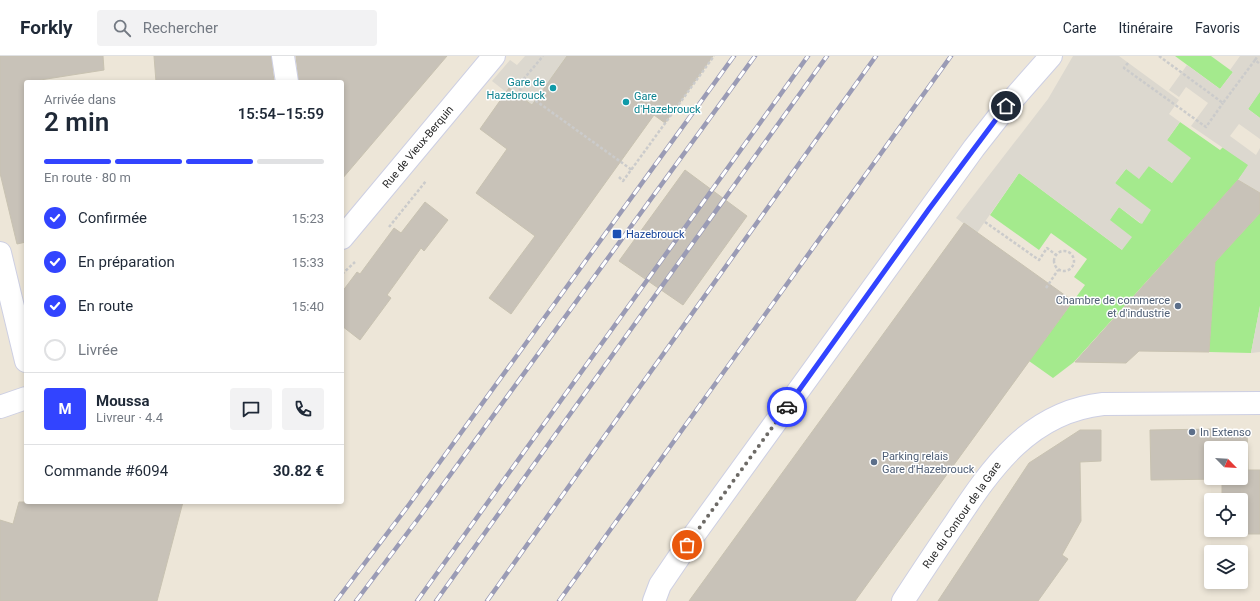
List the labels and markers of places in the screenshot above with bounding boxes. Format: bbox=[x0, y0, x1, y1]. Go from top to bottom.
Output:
place label: Gare de Hazebrouck bbox=[486, 76, 545, 102]
marker: Gare de Hazebrouck bbox=[548, 83, 558, 93]
pin bbox=[989, 89, 1023, 123]
place label: Gare d'Hazebrouck bbox=[634, 90, 701, 116]
marker: Gare d'Hazebrouck bbox=[621, 97, 631, 107]
marker: Hazebrouck bbox=[611, 228, 623, 240]
place label: Hazebrouck bbox=[626, 228, 685, 241]
place label: Chambre de commerce et d'industrie bbox=[1056, 294, 1170, 320]
marker: Chambre de commerce et d'industrie bbox=[1173, 301, 1183, 311]
place label: In Extenso bbox=[1200, 426, 1251, 439]
marker: In Extenso bbox=[1187, 427, 1197, 437]
place label: Parking relais Gare d'Hazebrouck bbox=[882, 450, 975, 476]
marker: Parking relais Gare d'Hazebrouck bbox=[869, 457, 879, 467]
pin bbox=[670, 528, 704, 562]

